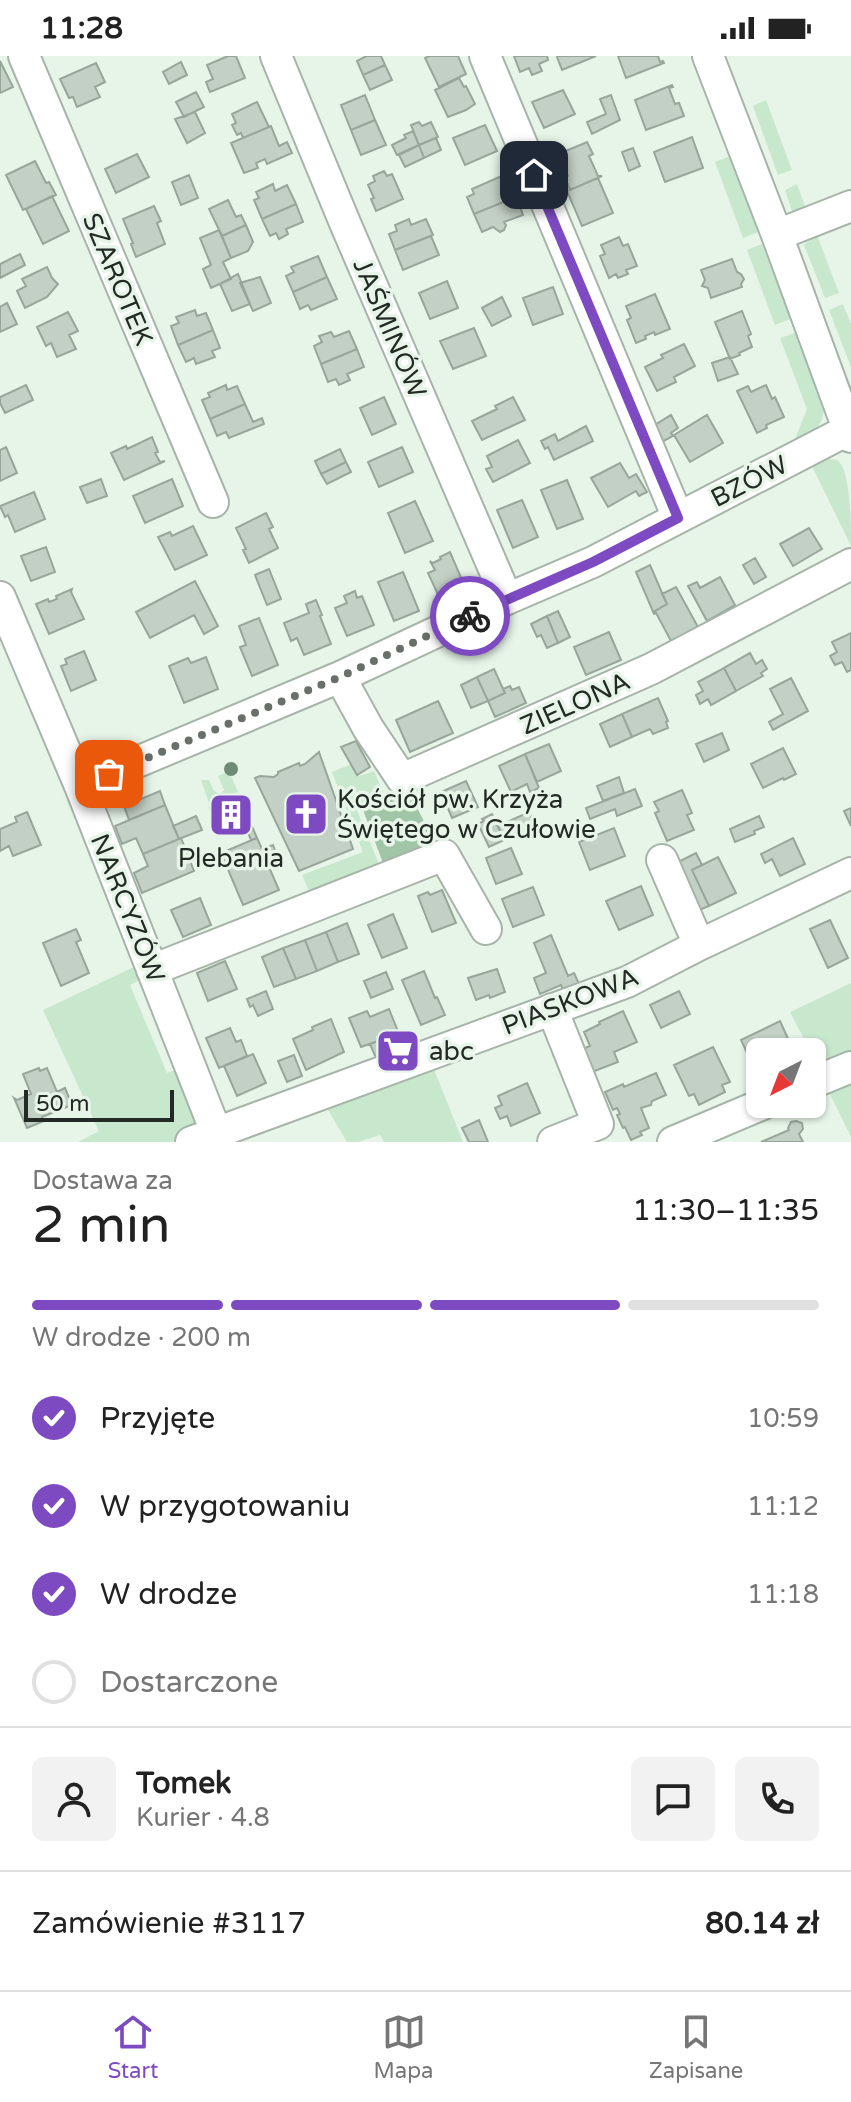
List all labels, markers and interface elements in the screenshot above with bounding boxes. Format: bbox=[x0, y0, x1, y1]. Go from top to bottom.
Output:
text: 11:28 bbox=[40, 10, 123, 47]
pin bbox=[500, 141, 568, 209]
icon: home bbox=[512, 153, 556, 197]
street label: SZAROTEK bbox=[76, 208, 159, 350]
street label: JAŚMINÓW bbox=[346, 253, 434, 403]
street label: BZÓW bbox=[705, 448, 793, 514]
courier bbox=[430, 576, 510, 656]
icon: bike bbox=[448, 594, 492, 638]
street label: ZIELONA bbox=[515, 666, 635, 741]
pin bbox=[75, 740, 143, 808]
icon: bag bbox=[87, 752, 131, 796]
place label: Kościół pw. Krzyża Świętego w Czułowie bbox=[337, 784, 596, 845]
church icon: Kościół pw. Krzyża Świętego w Czułowie bbox=[282, 790, 330, 838]
building icon: Plebania bbox=[207, 791, 255, 839]
street label: NARCYZÓW bbox=[84, 829, 172, 987]
place label: Plebania bbox=[178, 843, 284, 874]
street label: PIASKOWA bbox=[498, 961, 643, 1042]
supermarket icon: abc bbox=[374, 1027, 422, 1075]
place label: abc bbox=[429, 1036, 474, 1067]
north arrow bbox=[746, 1038, 826, 1118]
map controls bbox=[746, 1038, 826, 1118]
scale bar bbox=[24, 1086, 174, 1122]
text: 50 m bbox=[36, 1091, 90, 1117]
text: Dostawa za bbox=[32, 1165, 173, 1196]
text: 11:30–11:35 bbox=[632, 1192, 819, 1229]
text: 2 min bbox=[32, 1194, 171, 1257]
text: W drodze · 200 m bbox=[32, 1322, 251, 1353]
icon: check bbox=[32, 1396, 76, 1440]
text: Przyjęte bbox=[100, 1400, 215, 1437]
text: 10:59 bbox=[747, 1403, 819, 1434]
icon: check bbox=[32, 1484, 76, 1528]
text: W przygotowaniu bbox=[100, 1488, 350, 1525]
text: 11:12 bbox=[747, 1491, 819, 1522]
icon: check bbox=[32, 1572, 76, 1616]
text: W drodze bbox=[100, 1576, 237, 1613]
text: 11:18 bbox=[747, 1579, 819, 1610]
text: Dostarczone bbox=[100, 1664, 278, 1701]
button: person bbox=[32, 1757, 116, 1841]
button: chat bbox=[631, 1757, 715, 1841]
button: phone bbox=[735, 1757, 819, 1841]
text: Tomek bbox=[136, 1765, 231, 1802]
text: Kurier · 4.8 bbox=[136, 1802, 270, 1833]
text: Zamówienie #3117 bbox=[32, 1905, 306, 1942]
text: 80.14 zł bbox=[705, 1905, 819, 1942]
tab: Start bbox=[108, 2010, 158, 2084]
tab: Mapa bbox=[374, 2010, 433, 2084]
tab: Zapisane bbox=[649, 2010, 743, 2084]

